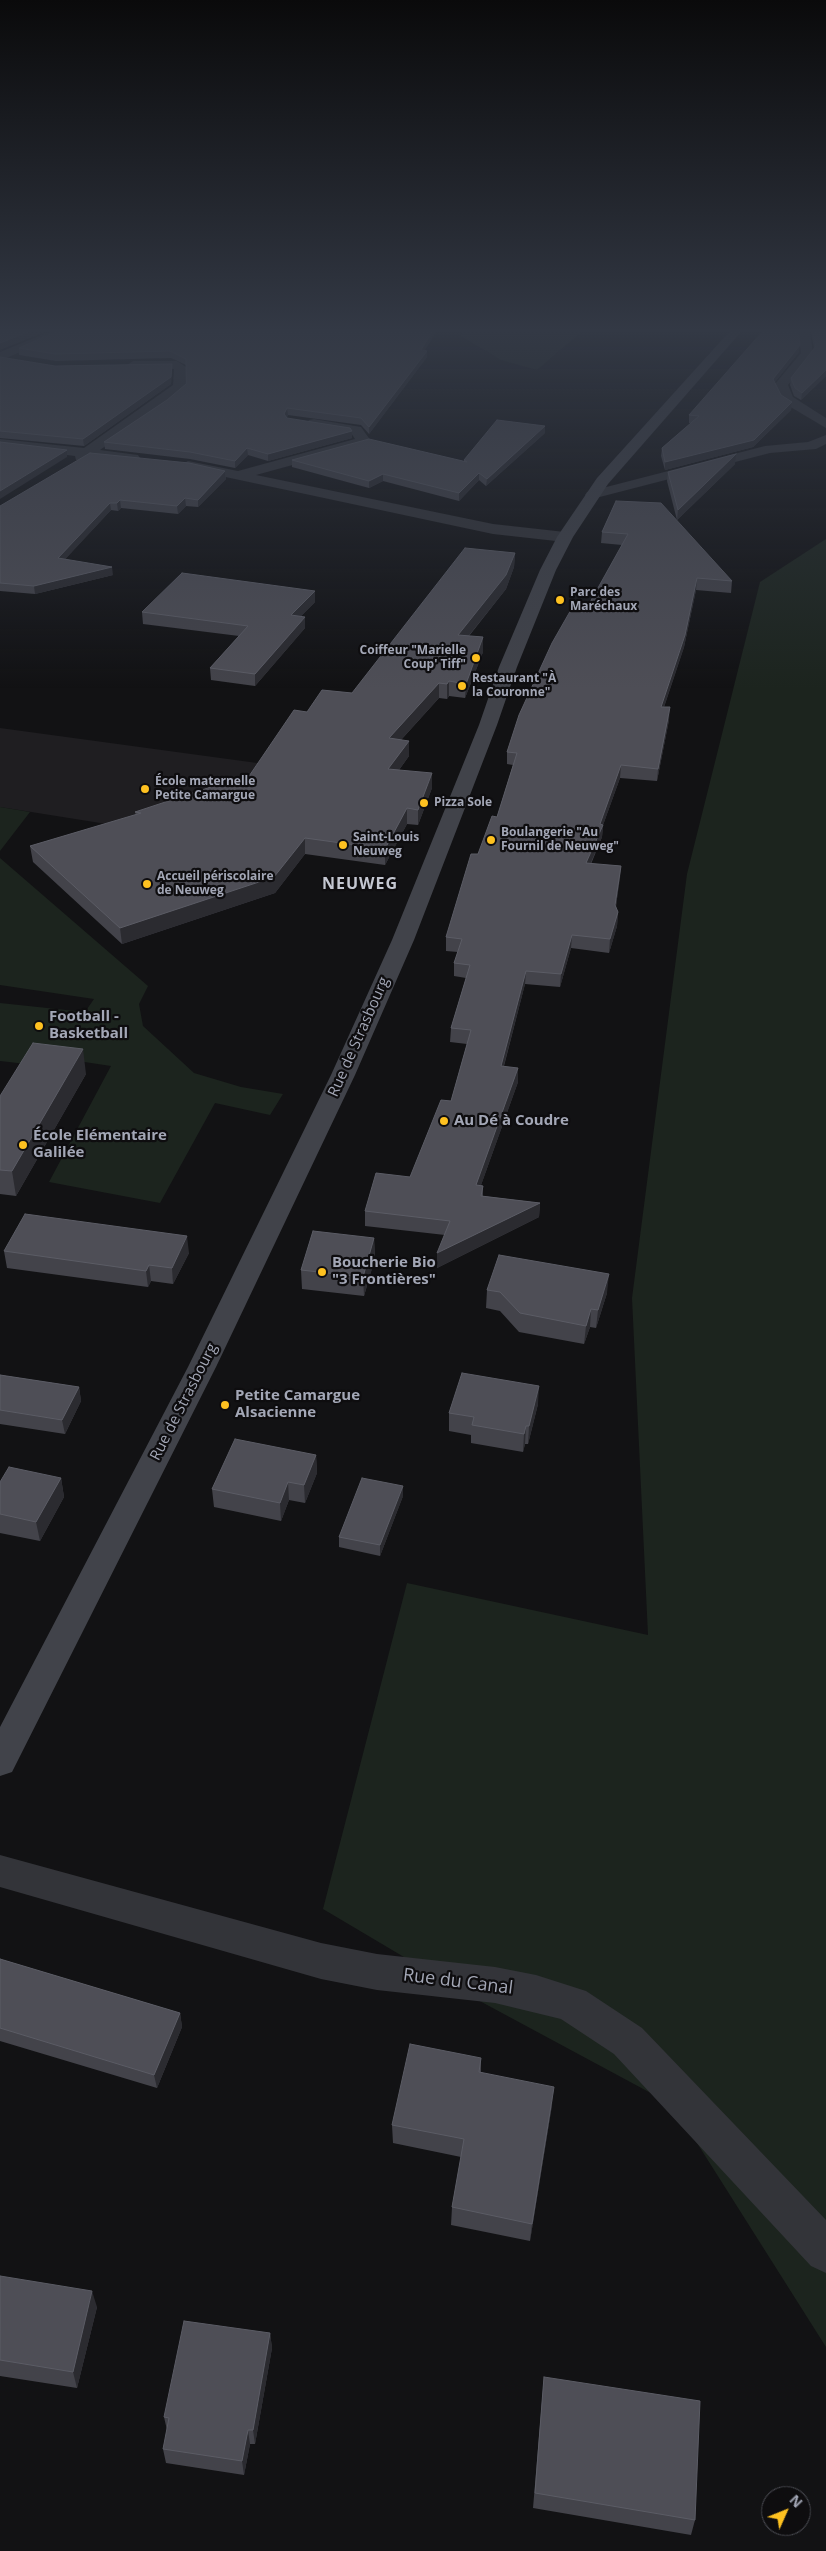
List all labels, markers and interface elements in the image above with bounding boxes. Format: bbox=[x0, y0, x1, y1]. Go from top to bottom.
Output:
place label: Parc des Maréchaux bbox=[570, 586, 637, 614]
marker: Parc des Maréchaux bbox=[554, 594, 566, 606]
place label: Coiffeur "Marielle Coup' Tiff" bbox=[360, 644, 466, 672]
marker: Coiffeur "Marielle Coup' Tiff" bbox=[470, 652, 482, 664]
place label: Restaurant "À la Couronne" bbox=[472, 672, 556, 700]
marker: Restaurant "À la Couronne" bbox=[456, 680, 468, 692]
place label: École maternelle Petite Camargue bbox=[155, 775, 255, 803]
marker: École maternelle Petite Camargue bbox=[139, 783, 151, 795]
place label: Pizza Sole bbox=[434, 796, 492, 810]
marker: Pizza Sole bbox=[418, 797, 430, 809]
place label: Boulangerie "Au Fournil de Neuweg" bbox=[501, 826, 619, 854]
place label: Saint-Louis Neuweg bbox=[353, 831, 419, 859]
marker: Boulangerie "Au Fournil de Neuweg" bbox=[485, 834, 497, 846]
marker: Saint-Louis Neuweg bbox=[337, 839, 349, 851]
place label: Accueil périscolaire de Neuweg bbox=[157, 870, 274, 898]
district label: NEUWEG bbox=[321, 874, 399, 894]
marker: Accueil périscolaire de Neuweg bbox=[141, 878, 153, 890]
street label: Rue de Strasbourg bbox=[325, 974, 393, 1100]
place label: Football - Basketball bbox=[49, 1008, 128, 1043]
marker: Football - Basketball bbox=[33, 1020, 45, 1032]
place label: Au Dé à Coudre bbox=[454, 1112, 569, 1130]
marker: Au Dé à Coudre bbox=[438, 1115, 450, 1127]
place label: École Elémentaire Galilée bbox=[33, 1127, 167, 1162]
marker: École Elémentaire Galilée bbox=[17, 1139, 29, 1151]
place label: Boucherie Bio "3 Frontières" bbox=[332, 1254, 436, 1289]
marker: Boucherie Bio "3 Frontières" bbox=[316, 1266, 328, 1278]
street label: Rue de Strasbourg bbox=[147, 1340, 221, 1464]
place label: Petite Camargue Alsacienne bbox=[235, 1387, 360, 1422]
marker: Petite Camargue Alsacienne bbox=[219, 1399, 231, 1411]
street label: Rue du Canal bbox=[402, 1965, 514, 1999]
north arrow bbox=[761, 2486, 811, 2536]
text: N bbox=[786, 2490, 807, 2512]

